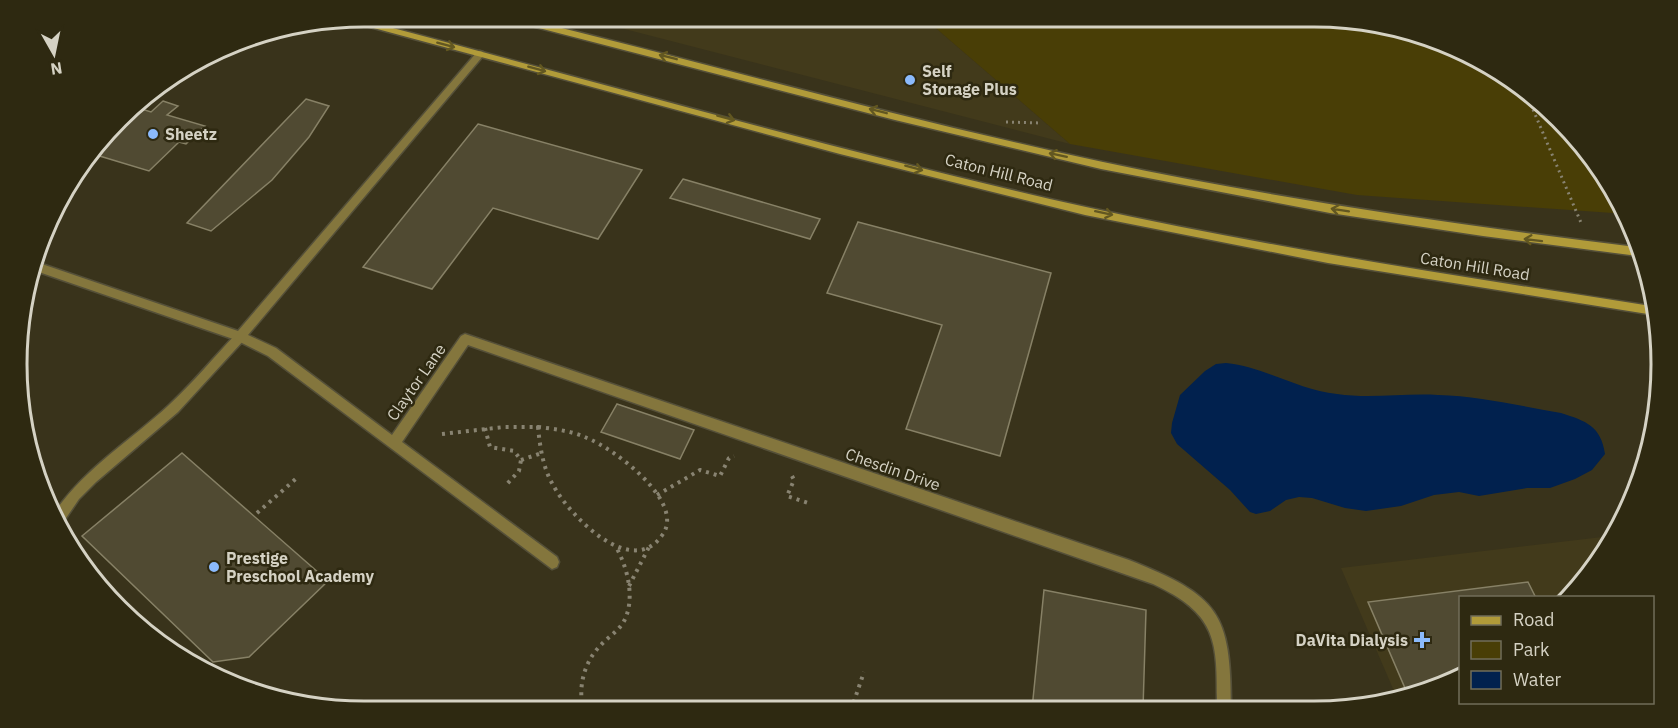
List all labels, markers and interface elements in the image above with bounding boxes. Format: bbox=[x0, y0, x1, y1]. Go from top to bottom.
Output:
north arrow bbox=[24, 24, 84, 84]
one-way arrow bbox=[436, 39, 455, 51]
one-way arrow bbox=[659, 51, 678, 63]
text: N bbox=[49, 58, 64, 80]
place label: Self Storage Plus bbox=[922, 61, 1017, 99]
one-way arrow bbox=[527, 63, 546, 75]
marker: Self Storage Plus bbox=[903, 73, 917, 87]
one-way arrow bbox=[869, 104, 888, 116]
one-way arrow bbox=[716, 113, 735, 125]
place label: Sheetz bbox=[165, 124, 217, 144]
marker: Sheetz bbox=[146, 127, 160, 141]
street label: Caton Hill Road bbox=[943, 149, 1055, 195]
one-way arrow bbox=[1048, 149, 1068, 160]
one-way arrow bbox=[904, 163, 923, 174]
one-way arrow bbox=[1331, 205, 1351, 216]
one-way arrow bbox=[1094, 208, 1113, 219]
one-way arrow bbox=[1524, 234, 1543, 245]
street label: Caton Hill Road bbox=[1419, 247, 1531, 285]
street label: Claytor Lane bbox=[382, 340, 450, 424]
street label: Chesdin Drive bbox=[843, 443, 943, 495]
place label: Prestige Preschool Academy bbox=[226, 548, 374, 586]
marker: Prestige Preschool Academy bbox=[207, 560, 221, 574]
legend bbox=[1459, 596, 1654, 704]
text: Road bbox=[1513, 608, 1554, 631]
place label: DaVita Dialysis bbox=[1296, 630, 1408, 650]
marker: DaVita Dialysis bbox=[1413, 631, 1431, 649]
text: Park bbox=[1513, 638, 1550, 661]
text: Water bbox=[1513, 668, 1562, 691]

